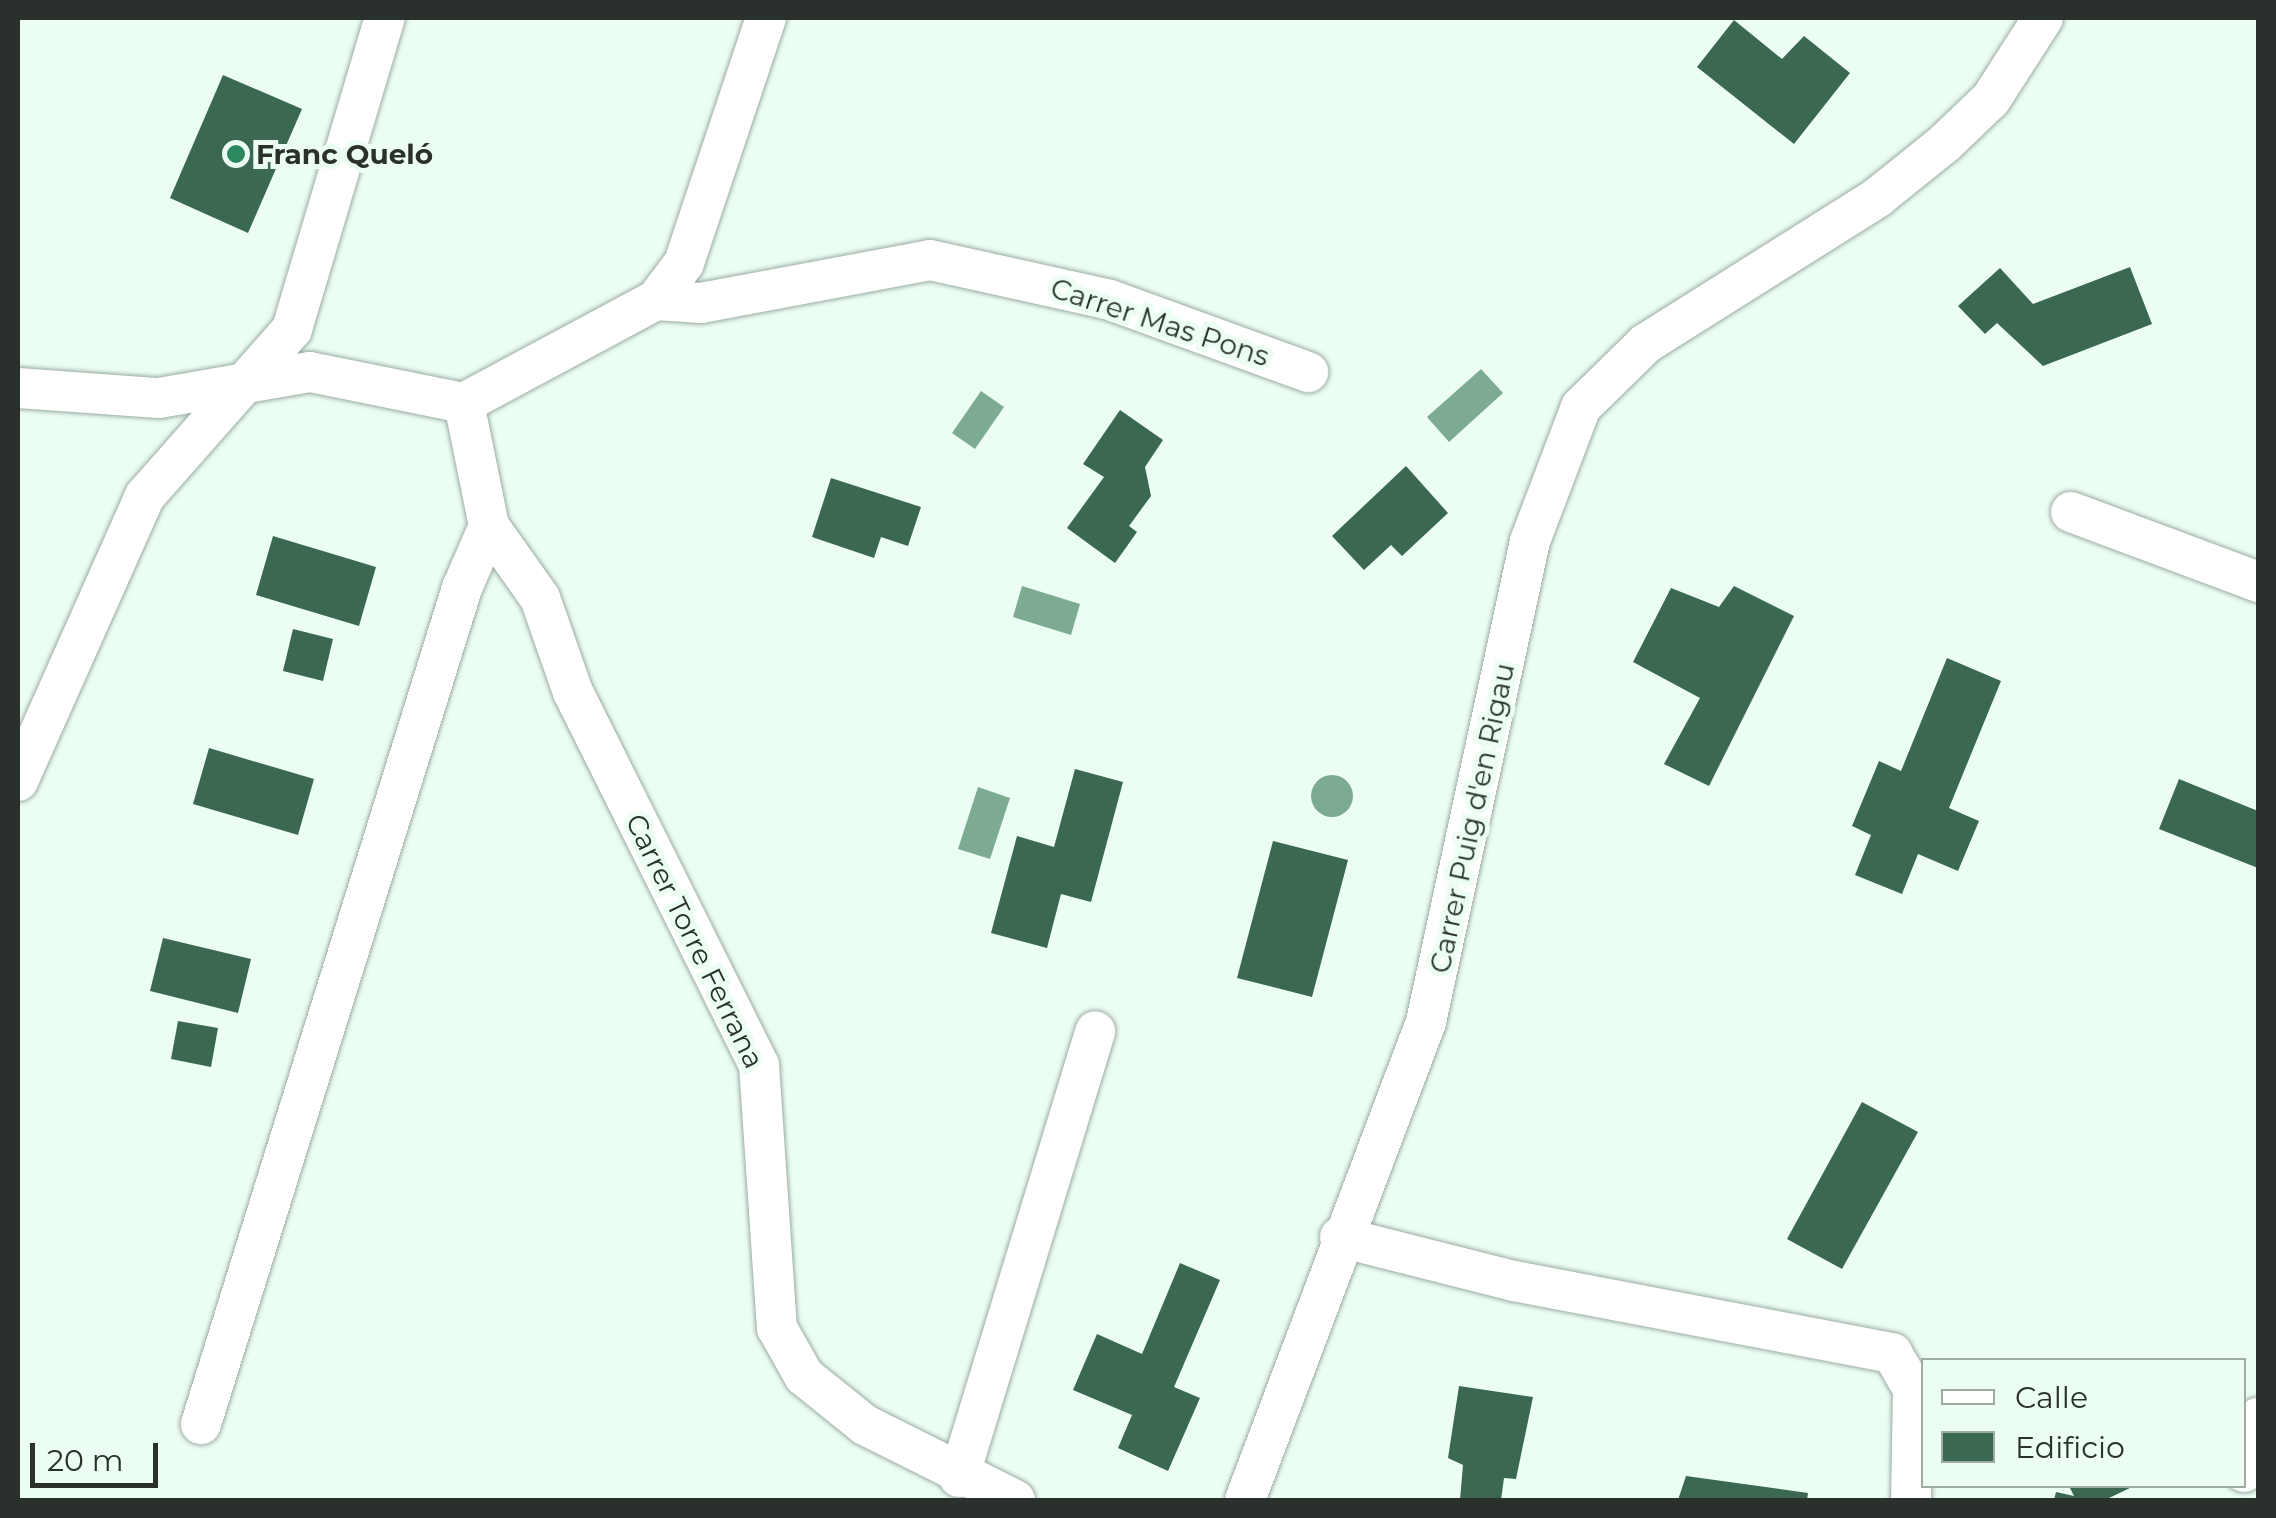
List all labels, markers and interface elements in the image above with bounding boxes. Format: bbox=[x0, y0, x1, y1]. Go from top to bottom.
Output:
place label: Franc Queló bbox=[256, 137, 433, 171]
marker: Franc Queló bbox=[225, 143, 247, 165]
street label: Carrer Mas Pons bbox=[1047, 271, 1273, 373]
street label: Carrer Puig d'en Rigau bbox=[1423, 660, 1521, 976]
street label: Carrer Torre Ferrana bbox=[619, 808, 771, 1074]
legend bbox=[1921, 1358, 2246, 1488]
text: Calle bbox=[2015, 1379, 2088, 1416]
scale bar bbox=[35, 1423, 162, 1485]
text: Edificio bbox=[2015, 1429, 2125, 1466]
text: 20 m bbox=[47, 1442, 124, 1479]

